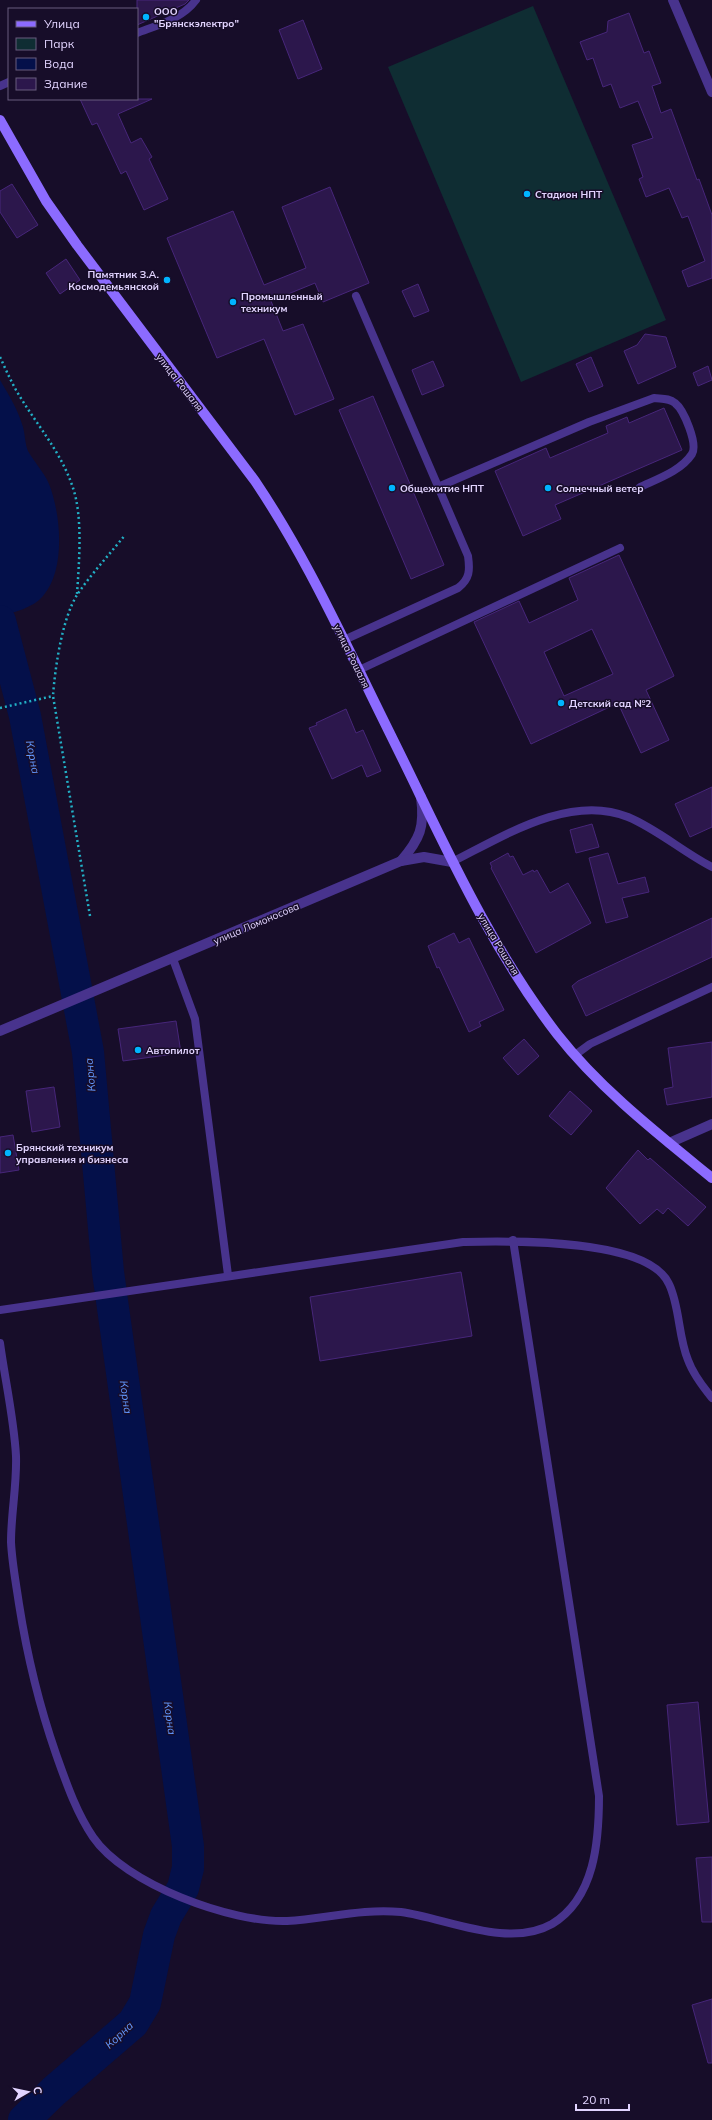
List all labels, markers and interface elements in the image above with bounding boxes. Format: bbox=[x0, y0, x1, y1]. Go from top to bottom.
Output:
place label: ООО "Брянскэлектро" bbox=[154, 5, 239, 30]
legend bbox=[8, 8, 138, 100]
marker: ООО "Брянскэлектро" bbox=[141, 12, 151, 22]
text: Улица bbox=[43, 16, 80, 31]
text: Парк bbox=[44, 36, 75, 51]
text: Вода bbox=[44, 56, 74, 71]
text: Здание bbox=[44, 76, 88, 91]
place label: Стадион НПТ bbox=[535, 188, 603, 201]
marker: Стадион НПТ bbox=[522, 189, 532, 199]
place label: Памятник З.А. Космодемьянской bbox=[68, 268, 159, 293]
marker: Памятник З.А. Космодемьянской bbox=[162, 275, 172, 285]
place label: Промышленный техникум bbox=[241, 290, 323, 315]
marker: Промышленный техникум bbox=[228, 297, 238, 307]
street label: улица Рошаля bbox=[153, 351, 206, 414]
place label: Общежитие НПТ bbox=[400, 482, 485, 495]
place label: Солнечный ветер bbox=[556, 482, 644, 495]
marker: Общежитие НПТ bbox=[387, 483, 397, 493]
marker: Солнечный ветер bbox=[543, 483, 553, 493]
street label: улица Рошаля bbox=[330, 622, 373, 690]
place label: Детский сад №2 bbox=[569, 697, 651, 710]
marker: Детский сад №2 bbox=[556, 698, 566, 708]
water label: Корна bbox=[23, 739, 43, 775]
street label: улица Ломоносова bbox=[211, 899, 301, 947]
street label: улица Рошаля bbox=[475, 911, 522, 977]
place label: Автопилот bbox=[146, 1044, 200, 1057]
marker: Автопилот bbox=[133, 1045, 143, 1055]
water label: Корна bbox=[82, 1057, 98, 1092]
place label: Брянский техникум управления и бизнеса bbox=[16, 1141, 128, 1166]
marker: Брянский техникум управления и бизнеса bbox=[3, 1148, 13, 1158]
water label: Корна bbox=[117, 1379, 135, 1415]
water label: Корна bbox=[161, 1700, 179, 1736]
water label: Корна bbox=[102, 2018, 136, 2052]
north arrow bbox=[8, 2072, 48, 2112]
text: С bbox=[30, 2086, 45, 2096]
scale bar bbox=[576, 2086, 629, 2112]
text: 20 m bbox=[582, 2092, 610, 2107]

